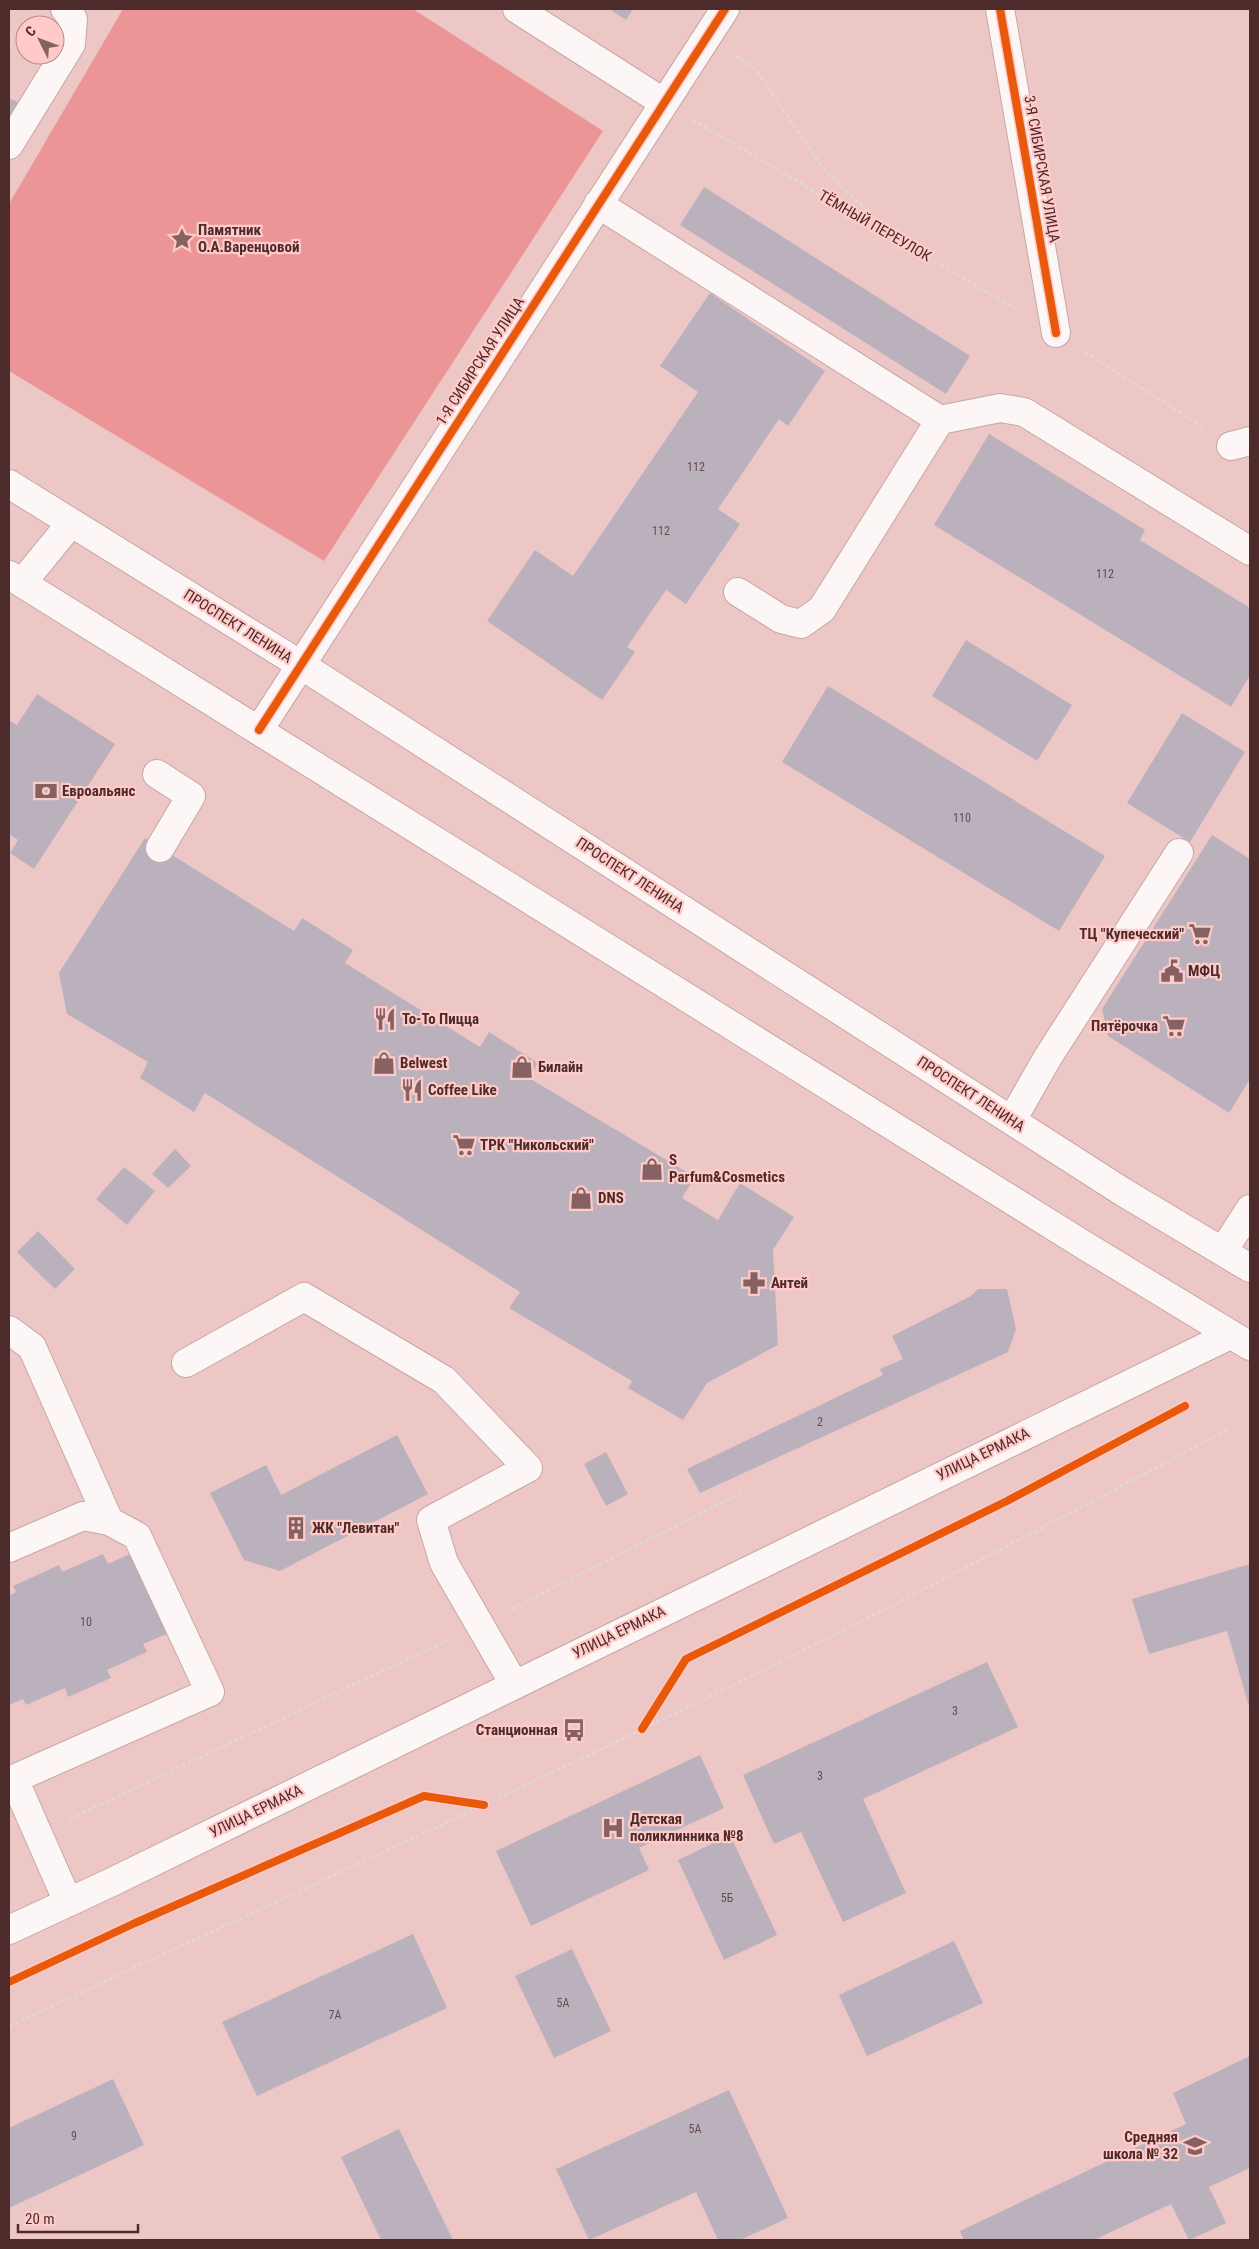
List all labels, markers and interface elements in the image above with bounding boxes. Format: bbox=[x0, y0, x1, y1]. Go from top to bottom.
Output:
north arrow bbox=[15, 15, 65, 65]
text: С bbox=[22, 23, 39, 40]
street label: 3-Я СИБИРСКАЯ УЛИЦА bbox=[1020, 94, 1064, 244]
street label: ТЁМНЫЙ ПЕРЕУЛОК bbox=[816, 186, 935, 266]
place label: Памятник О.А.Варенцовой bbox=[198, 221, 299, 256]
place icon: Памятник О.А.Варенцовой bbox=[169, 226, 195, 252]
street label: 1-Я СИБИРСКАЯ УЛИЦА bbox=[432, 293, 528, 428]
house number: 112 bbox=[687, 460, 705, 474]
house number: 112 bbox=[652, 524, 670, 538]
house number: 112 bbox=[1096, 567, 1114, 581]
street label: ПРОСПЕКТ ЛЕНИНА bbox=[180, 585, 296, 667]
bank icon: Евроальянс bbox=[33, 778, 59, 804]
place label: Евроальянс bbox=[62, 782, 136, 800]
house number: 110 bbox=[953, 811, 971, 825]
street label: ПРОСПЕКТ ЛЕНИНА bbox=[573, 834, 687, 917]
supermarket icon: ТЦ "Купеческий" bbox=[1187, 921, 1213, 947]
place label: ТЦ "Купеческий" bbox=[1079, 925, 1184, 943]
public building icon: МФЦ bbox=[1159, 958, 1185, 984]
place label: МФЦ bbox=[1188, 962, 1220, 980]
restaurant icon: То-То Пицца bbox=[372, 1006, 398, 1032]
place label: То-То Пицца bbox=[402, 1010, 479, 1028]
supermarket icon: Пятёрочка bbox=[1161, 1013, 1187, 1039]
place label: Пятёрочка bbox=[1091, 1017, 1158, 1035]
shop icon: Belwest bbox=[371, 1050, 397, 1076]
street label: ПРОСПЕКТ ЛЕНИНА bbox=[914, 1053, 1028, 1136]
place label: Belwest bbox=[400, 1054, 448, 1072]
shop icon: Билайн bbox=[509, 1054, 535, 1080]
place label: Билайн bbox=[538, 1058, 583, 1076]
restaurant icon: Coffee Like bbox=[399, 1077, 425, 1103]
place label: Coffee Like bbox=[428, 1081, 497, 1099]
supermarket icon: ТРК "Никольский" bbox=[451, 1132, 477, 1158]
place label: ТРК "Никольский" bbox=[480, 1136, 594, 1154]
place label: S Parfum&Cosmetics bbox=[669, 1151, 785, 1186]
shop icon: S Parfum&Cosmetics bbox=[639, 1156, 665, 1182]
shop icon: DNS bbox=[568, 1185, 594, 1211]
place label: DNS bbox=[598, 1189, 624, 1207]
pharmacy icon: Антей bbox=[741, 1270, 767, 1296]
place label: Антей bbox=[771, 1274, 808, 1292]
house number: 2 bbox=[817, 1415, 823, 1429]
street label: УЛИЦА ЕРМАКА bbox=[934, 1424, 1033, 1484]
building icon: ЖК "Левитан" bbox=[283, 1515, 309, 1541]
place label: ЖК "Левитан" bbox=[312, 1519, 400, 1537]
street label: УЛИЦА ЕРМАКА bbox=[570, 1602, 669, 1662]
house number: 10 bbox=[80, 1615, 92, 1629]
house number: 3 bbox=[952, 1704, 958, 1718]
bus stop icon: Станционная bbox=[561, 1717, 587, 1743]
place label: Станционная bbox=[476, 1721, 558, 1739]
house number: 3 bbox=[817, 1769, 823, 1783]
street label: УЛИЦА ЕРМАКА bbox=[207, 1781, 306, 1841]
place label: Детская поликлинника №8 bbox=[630, 1810, 744, 1845]
hospital icon: Детская поликлинника №8 bbox=[600, 1815, 626, 1841]
house number: 5Б bbox=[721, 1891, 734, 1905]
house number: 5А bbox=[557, 1996, 570, 2010]
house number: 7А bbox=[329, 2008, 342, 2022]
house number: 5А bbox=[689, 2122, 702, 2136]
place label: Средняя школа № 32 bbox=[1103, 2128, 1178, 2163]
house number: 9 bbox=[71, 2129, 77, 2143]
school or university icon: Средняя школа № 32 bbox=[1182, 2133, 1208, 2159]
scale bar bbox=[18, 2202, 138, 2234]
text: 20 m bbox=[25, 2210, 55, 2228]

